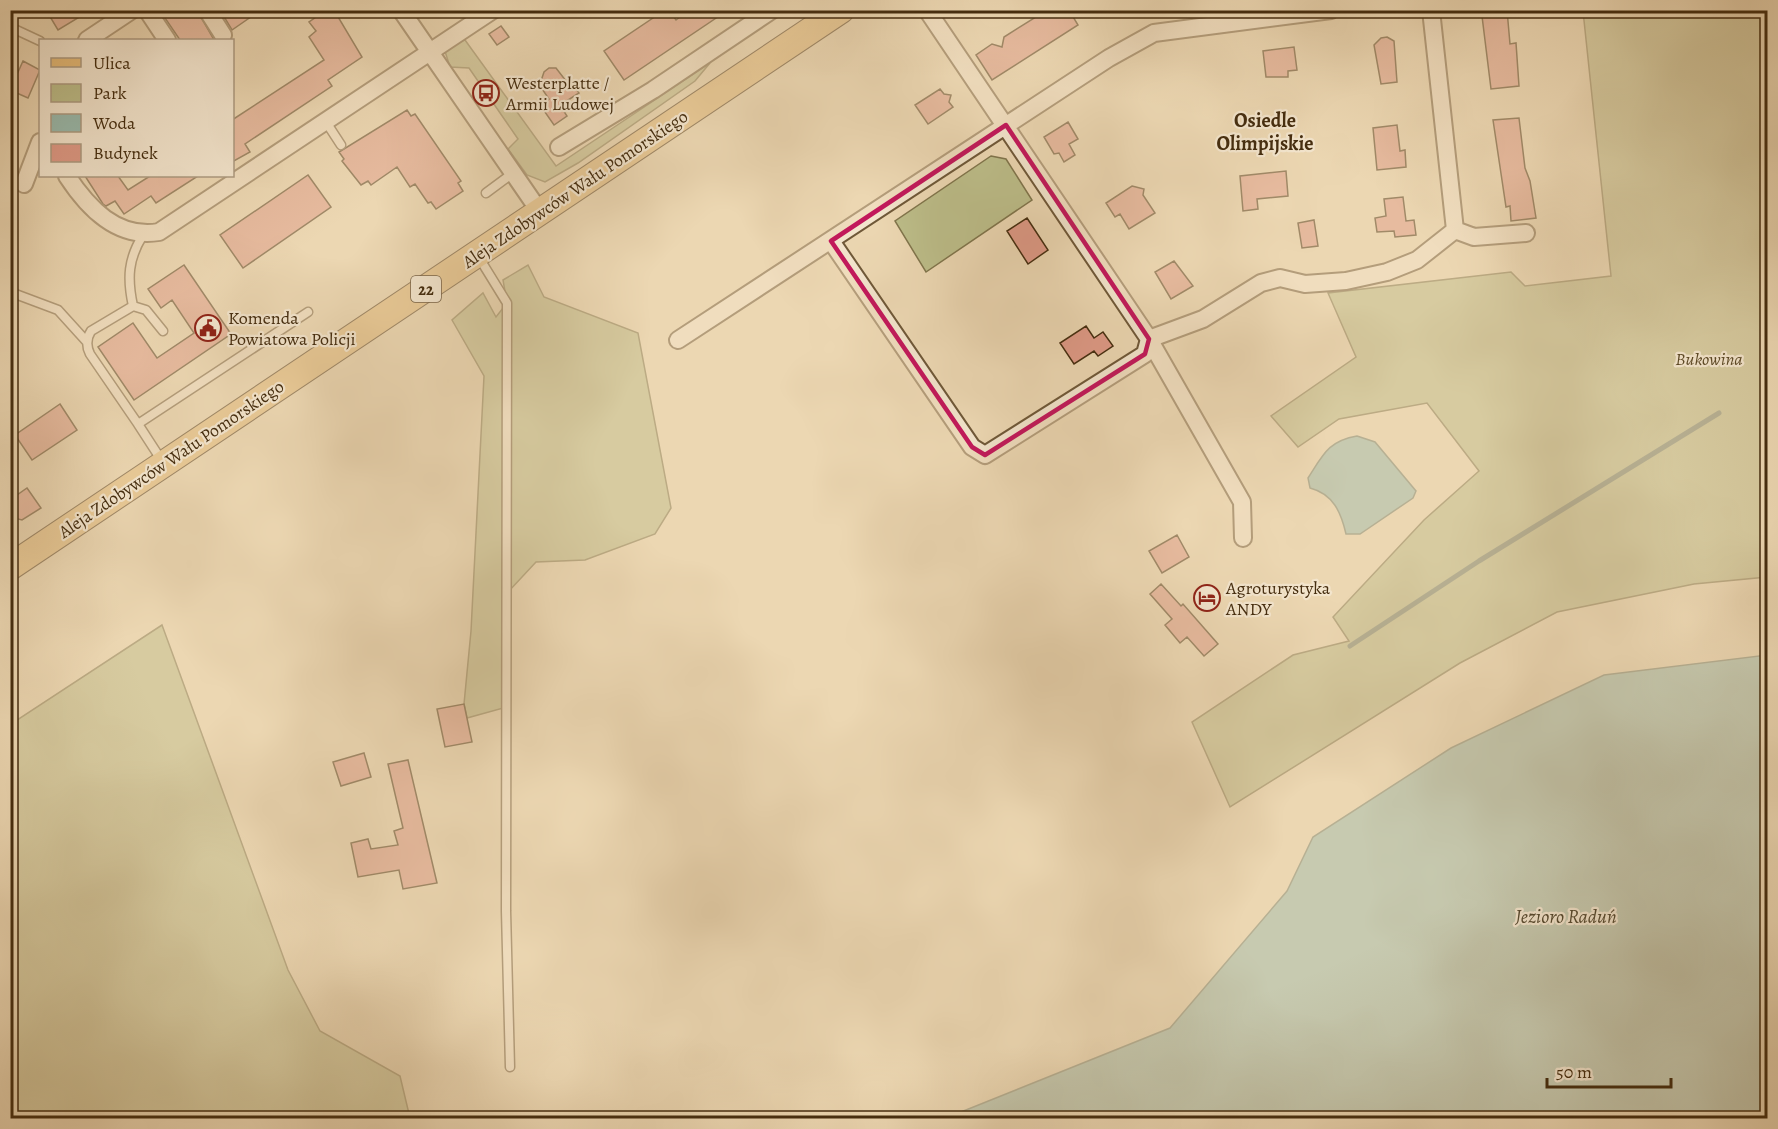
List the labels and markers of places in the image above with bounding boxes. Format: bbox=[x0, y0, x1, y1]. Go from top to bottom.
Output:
place label: Westerplatte / Armii Ludowej bbox=[505, 71, 614, 116]
bus stop icon: Westerplatte / Armii Ludowej bbox=[471, 78, 501, 108]
place label: Komenda Powiatowa Policji bbox=[228, 306, 356, 351]
public building icon: Komenda Powiatowa Policji bbox=[193, 313, 223, 343]
place label: Agroturystyka ANDY bbox=[1225, 576, 1331, 621]
hotel icon: Agroturystyka ANDY bbox=[1192, 583, 1222, 613]

